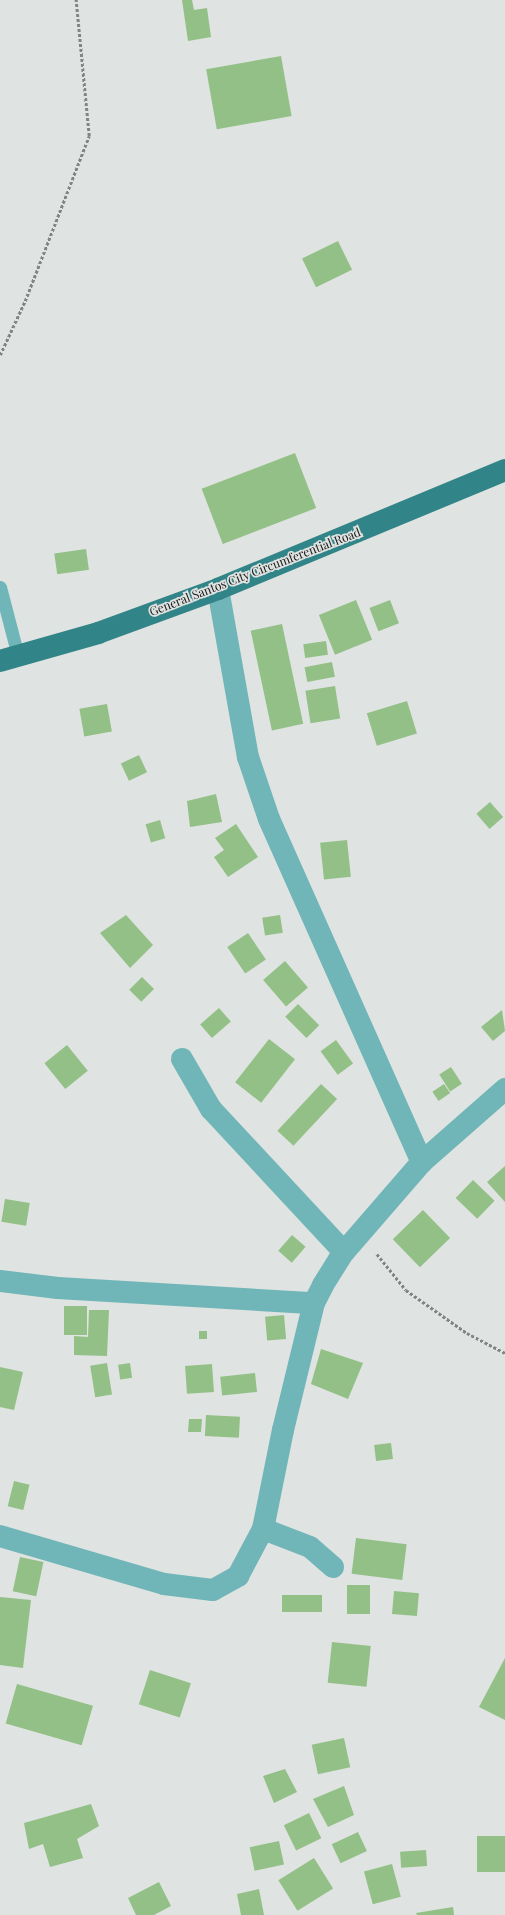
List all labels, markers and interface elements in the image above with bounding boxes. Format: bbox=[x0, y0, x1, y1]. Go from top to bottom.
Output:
street label: General Santos City Circumferential Road bbox=[147, 525, 363, 619]

